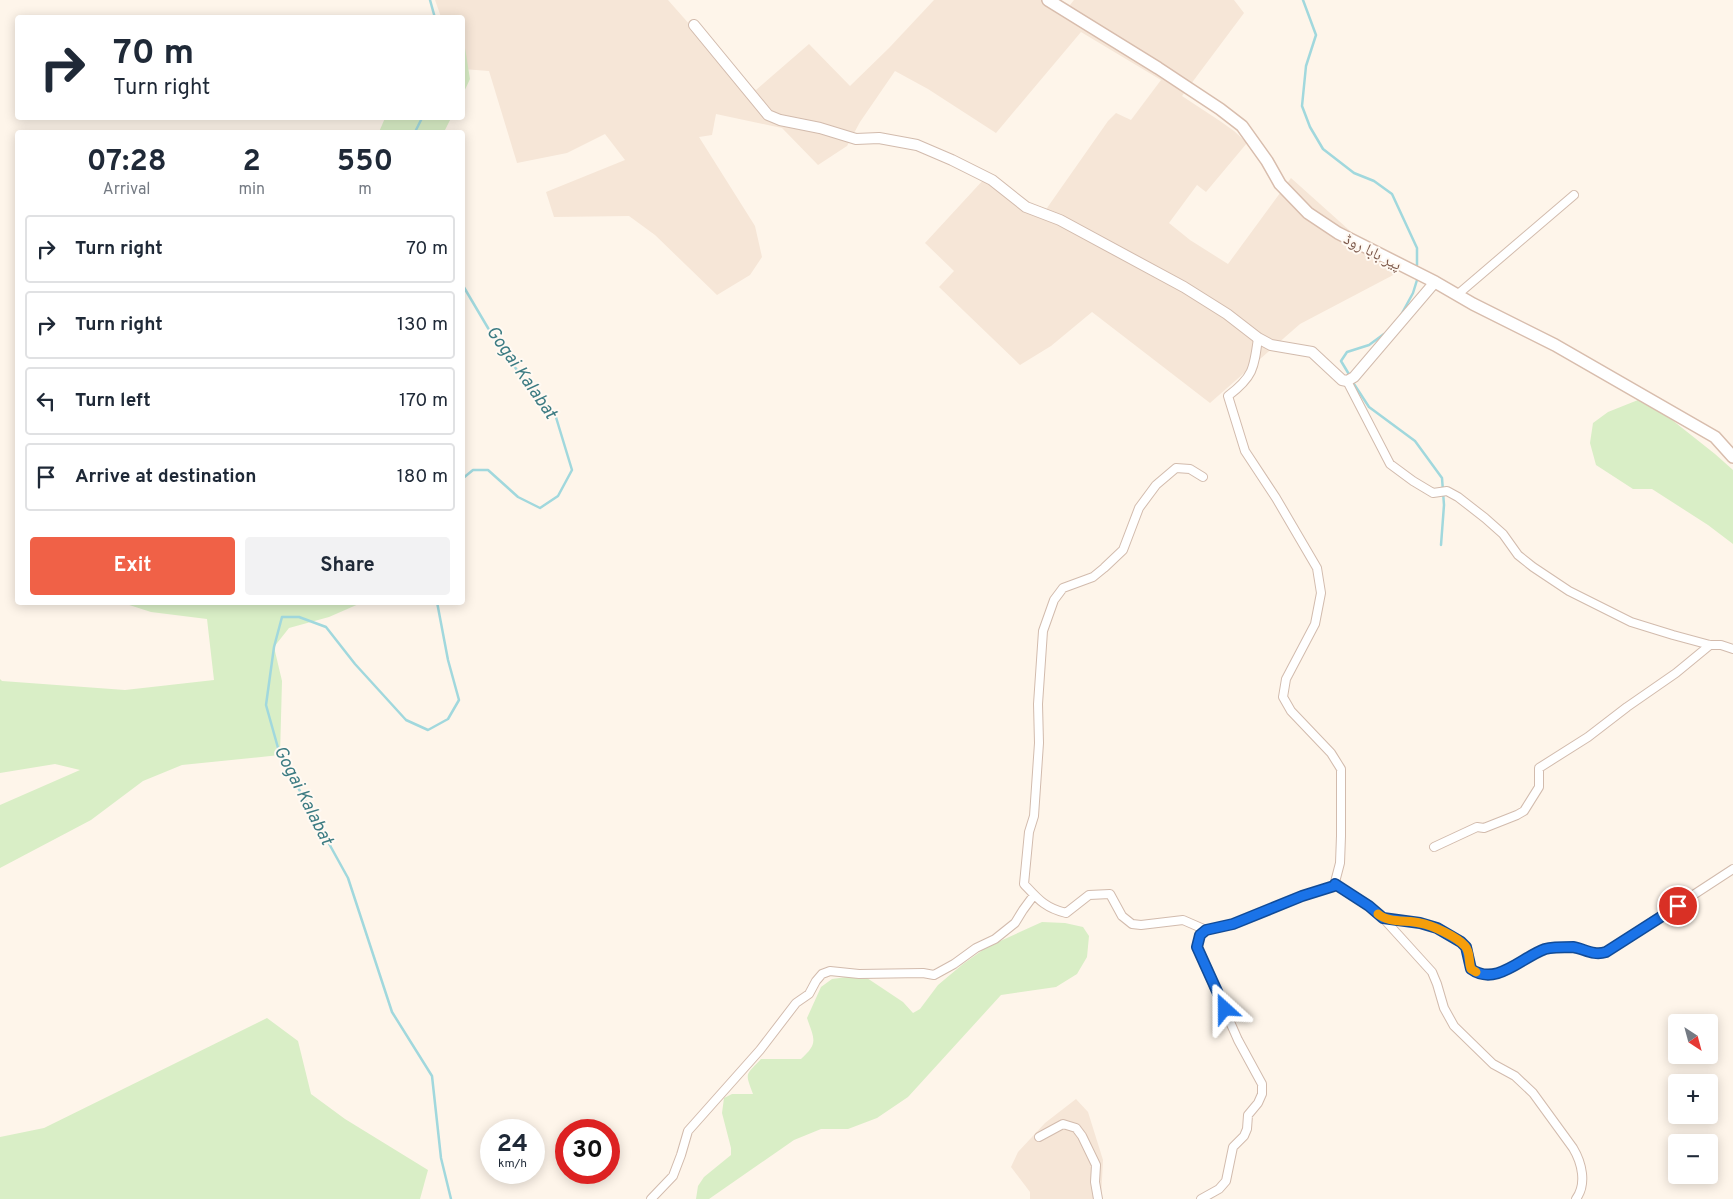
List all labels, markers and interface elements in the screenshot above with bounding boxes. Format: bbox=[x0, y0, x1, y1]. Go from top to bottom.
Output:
text: 70 m bbox=[113, 32, 194, 76]
icon: right bbox=[30, 35, 95, 100]
text: Turn right bbox=[113, 75, 210, 102]
text: 07:28 bbox=[87, 144, 167, 181]
text: 2 bbox=[243, 144, 261, 181]
text: 550 bbox=[337, 144, 393, 181]
text: Arrival bbox=[103, 180, 151, 200]
text: min bbox=[238, 180, 265, 200]
text: m bbox=[358, 180, 372, 200]
street label: پیر بابا روڈ bbox=[1340, 230, 1405, 276]
icon: right bbox=[32, 235, 60, 263]
text: Turn right bbox=[75, 237, 163, 261]
text: 70 m bbox=[406, 237, 448, 261]
icon: right bbox=[32, 311, 60, 339]
text: Turn right bbox=[75, 313, 163, 337]
text: 130 m bbox=[397, 313, 448, 337]
water label: Gogai Kalabat bbox=[480, 322, 562, 425]
icon: left bbox=[32, 387, 60, 415]
text: Turn left bbox=[75, 389, 151, 413]
text: 170 m bbox=[399, 389, 448, 413]
icon: arrive bbox=[32, 463, 60, 491]
text: Arrive at destination bbox=[75, 465, 256, 489]
text: 180 m bbox=[397, 465, 448, 489]
button: Exit bbox=[30, 537, 235, 595]
button: Share bbox=[245, 537, 450, 595]
water label: Gogai Kalabat bbox=[268, 742, 338, 851]
pin bbox=[1657, 885, 1699, 927]
icon: arrive bbox=[1664, 892, 1692, 920]
position arrow bbox=[1198, 982, 1250, 1034]
north arrow bbox=[1668, 1014, 1718, 1064]
map controls bbox=[1668, 1014, 1718, 1184]
button: + bbox=[1668, 1074, 1718, 1124]
speed limit sign: 30 bbox=[555, 1119, 620, 1184]
text: 24 bbox=[497, 1129, 528, 1161]
button: − bbox=[1668, 1134, 1718, 1184]
text: km/h bbox=[498, 1156, 527, 1172]

